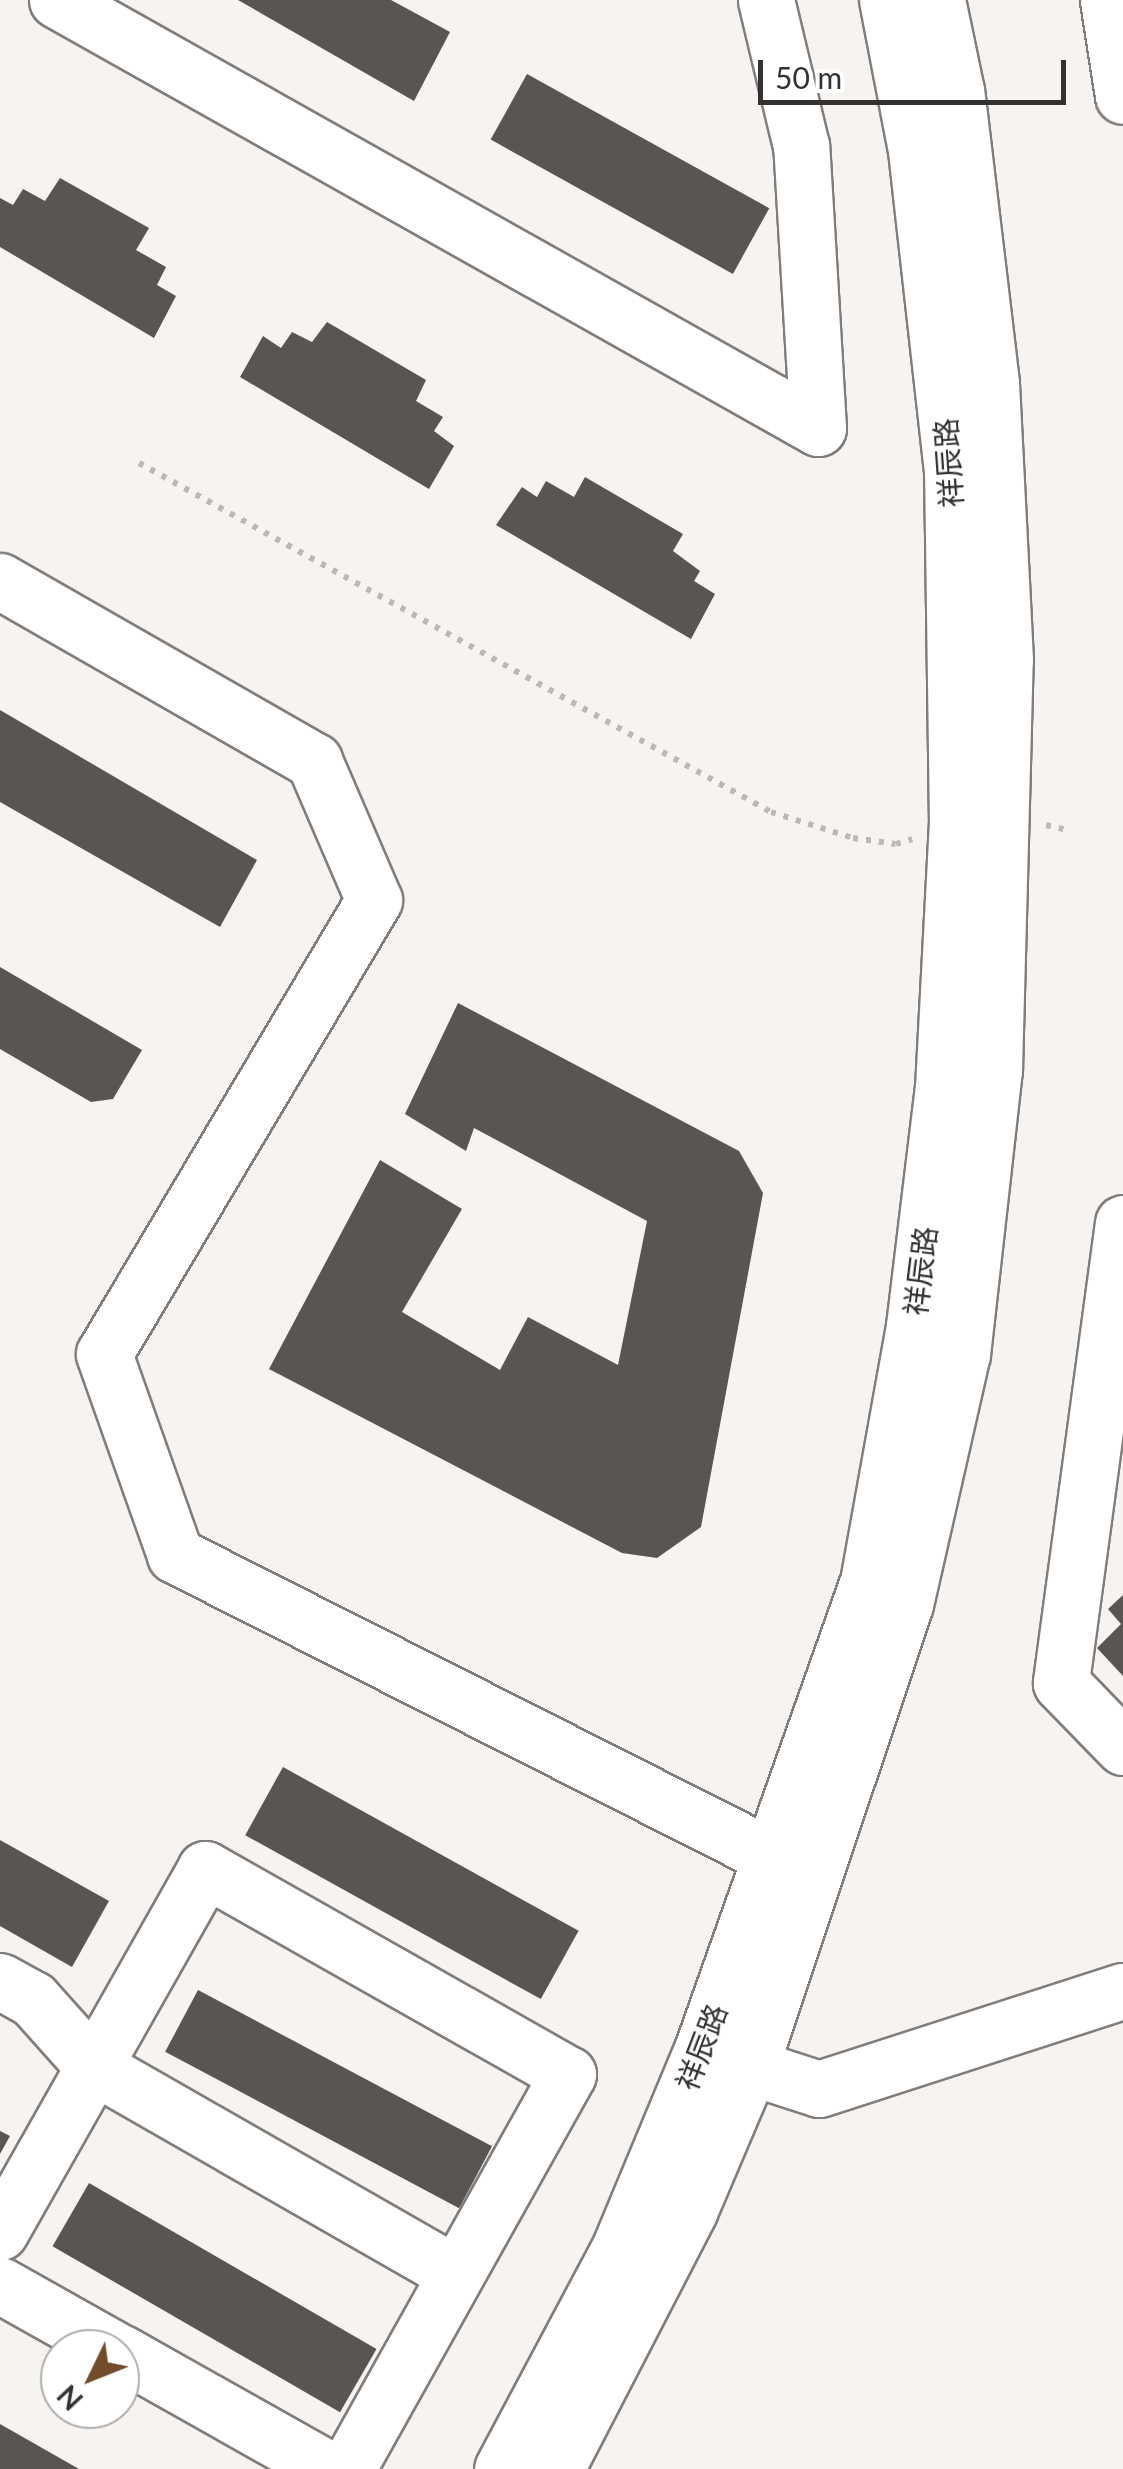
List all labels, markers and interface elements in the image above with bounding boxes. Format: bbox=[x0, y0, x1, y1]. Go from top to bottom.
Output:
scale bar bbox=[763, 40, 1070, 102]
text: 50 m bbox=[775, 59, 842, 95]
street label: 祥辰路 bbox=[927, 417, 969, 509]
street label: 祥辰路 bbox=[897, 1224, 943, 1318]
street label: 祥辰路 bbox=[668, 1999, 734, 2095]
north arrow bbox=[40, 2329, 140, 2429]
text: N bbox=[50, 2379, 89, 2418]

